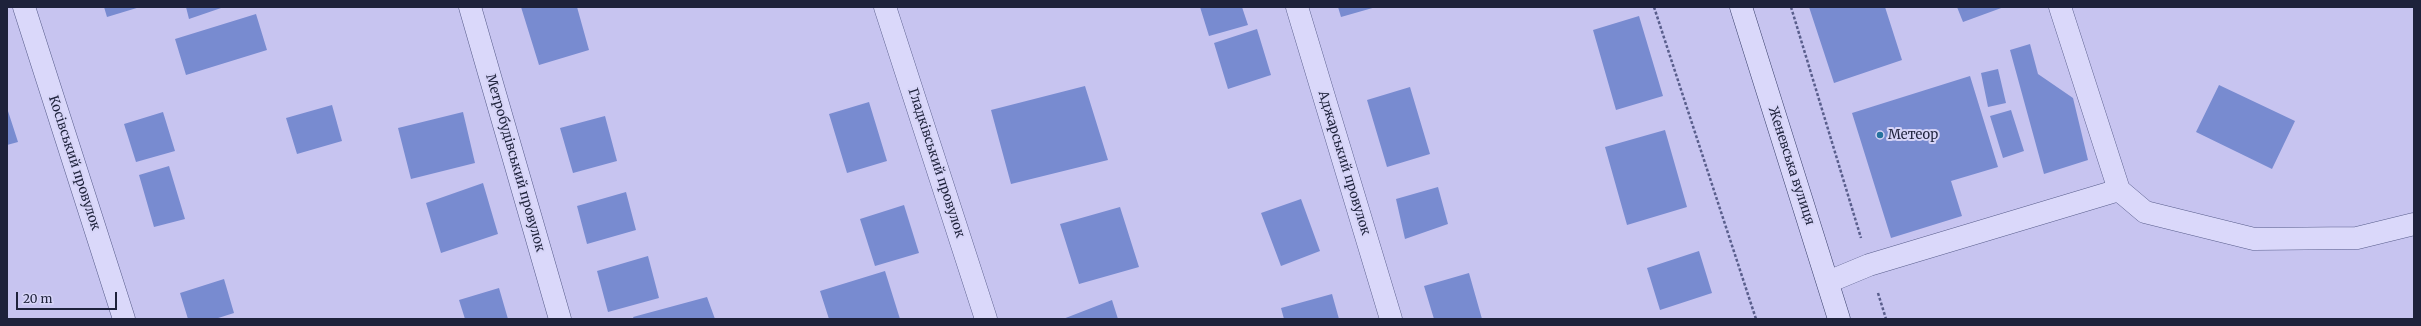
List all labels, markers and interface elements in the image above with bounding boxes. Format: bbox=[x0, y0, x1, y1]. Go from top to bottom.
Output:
street label: Метробудівський провулок bbox=[482, 72, 548, 254]
street label: Гладківський провулок bbox=[904, 86, 968, 240]
street label: Аджарський провулок bbox=[1315, 89, 1373, 237]
street label: Косівський провулок bbox=[45, 94, 103, 232]
street label: Женевська вулиця bbox=[1764, 105, 1818, 227]
place label: Метеор bbox=[1888, 127, 1938, 143]
marker: Метеор bbox=[1875, 130, 1885, 140]
scale bar bbox=[18, 284, 119, 310]
text: 20 m bbox=[23, 291, 52, 306]

